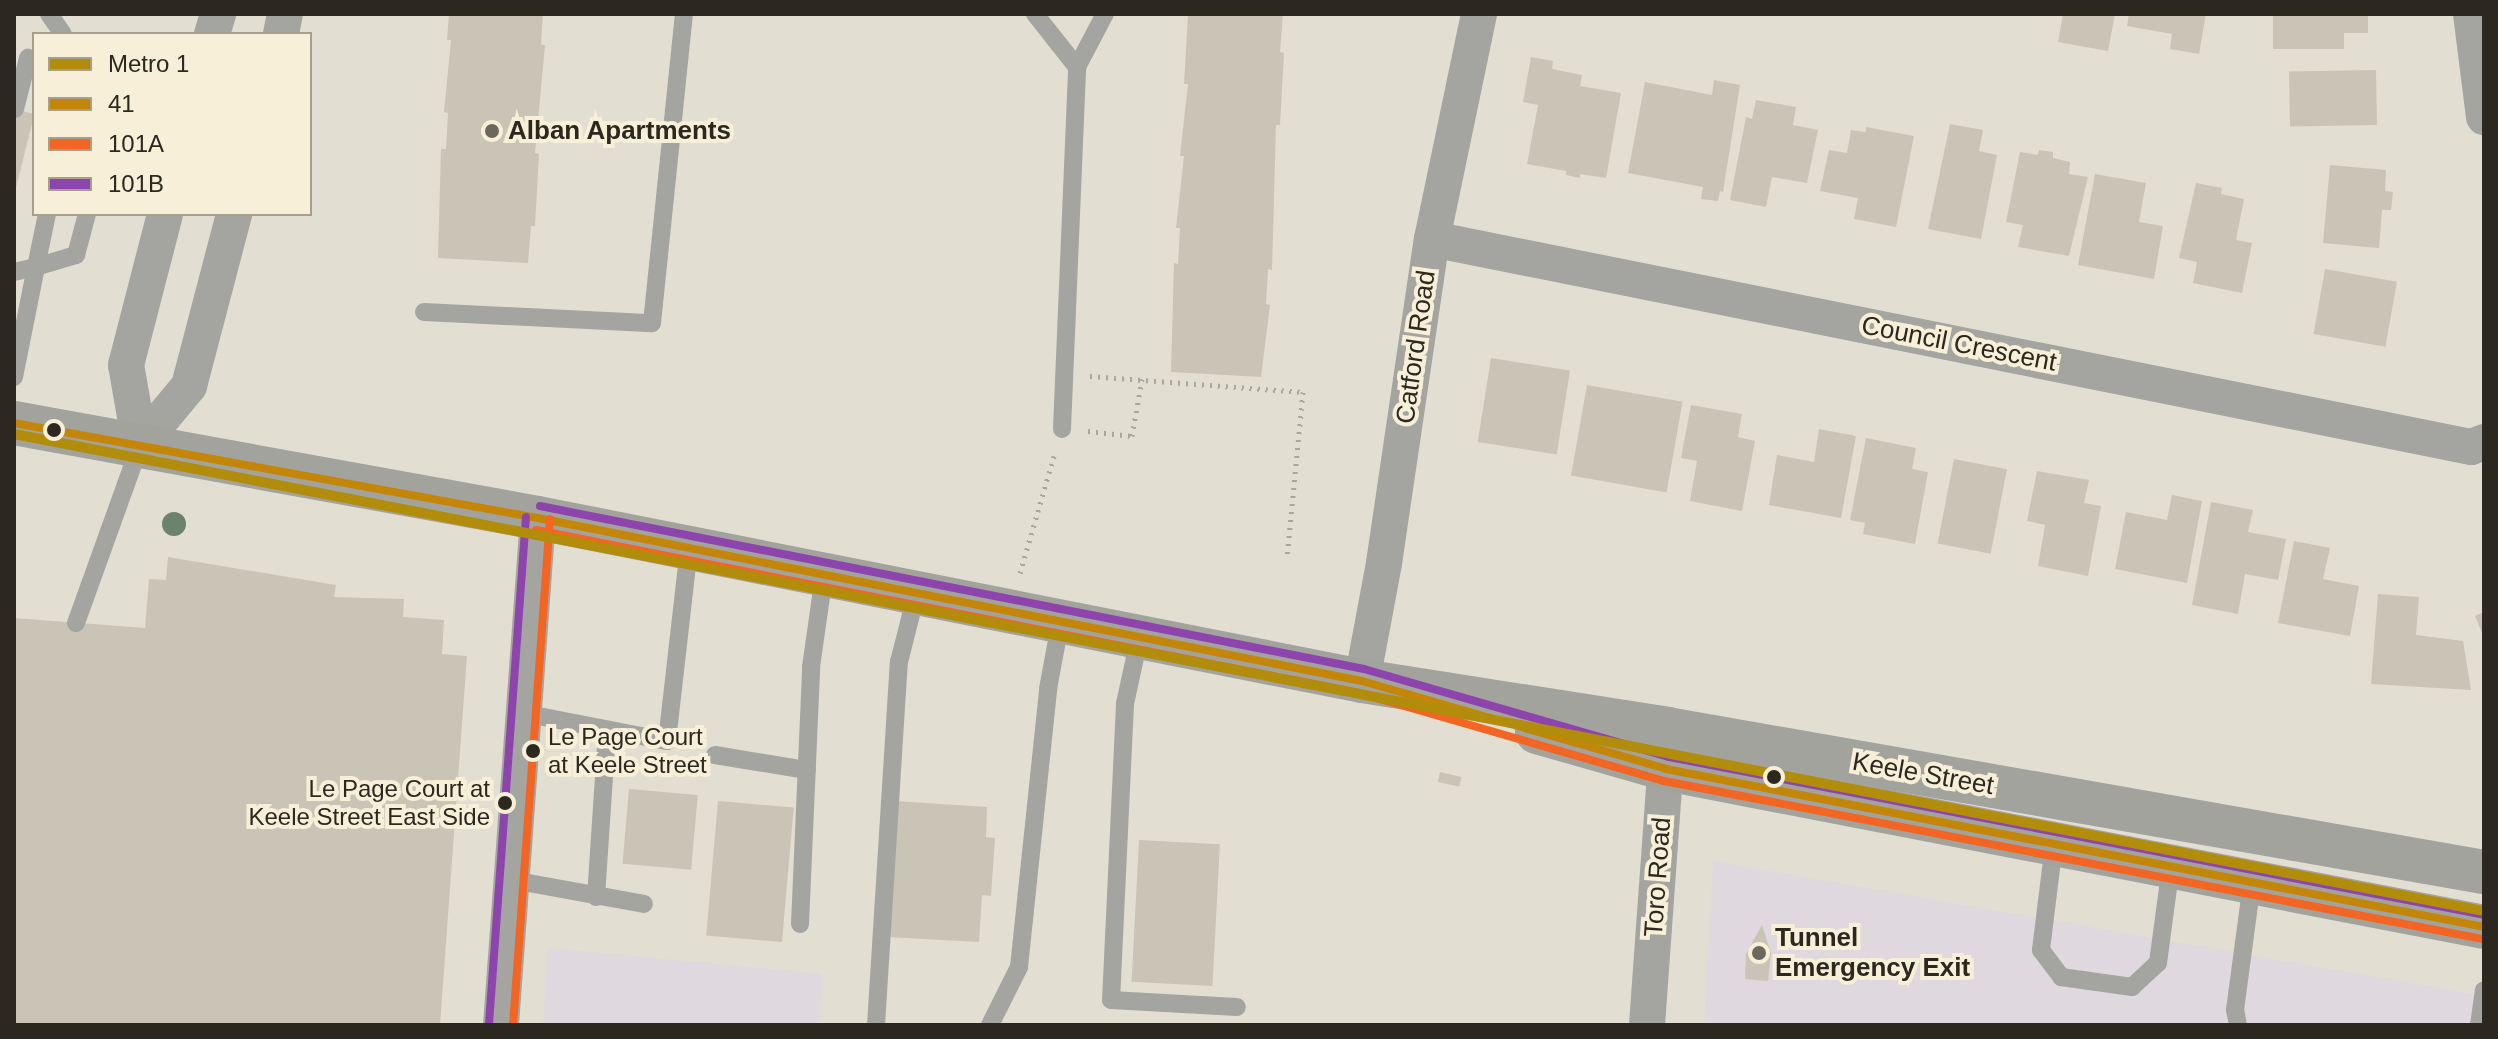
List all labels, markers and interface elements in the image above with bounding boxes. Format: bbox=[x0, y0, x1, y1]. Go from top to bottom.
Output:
legend bbox=[32, 32, 312, 216]
text: Metro 1 bbox=[108, 50, 189, 77]
text: 41 bbox=[108, 90, 135, 117]
place label: Alban Apartments bbox=[508, 115, 732, 147]
marker: Alban Apartments bbox=[483, 122, 501, 140]
text: 101A bbox=[108, 130, 164, 157]
text: 101B bbox=[108, 170, 164, 197]
street label: Catford Road bbox=[1390, 268, 1442, 426]
street label: Council Crescent bbox=[1859, 310, 2059, 378]
unlabelled marker bbox=[46, 422, 62, 438]
place label: Le Page Court at Keele Street bbox=[548, 723, 707, 779]
marker: Le Page Court at Keele Street bbox=[525, 743, 541, 759]
street label: Keele Street bbox=[1850, 746, 1996, 802]
unlabelled marker bbox=[1766, 769, 1782, 785]
place label: Le Page Court at Keele Street East Side bbox=[249, 775, 490, 831]
marker: Le Page Court at Keele Street East Side bbox=[497, 795, 513, 811]
street label: Toro Road bbox=[1638, 816, 1678, 938]
place label: Tunnel Emergency Exit bbox=[1775, 922, 1970, 984]
marker: Tunnel Emergency Exit bbox=[1750, 944, 1768, 962]

